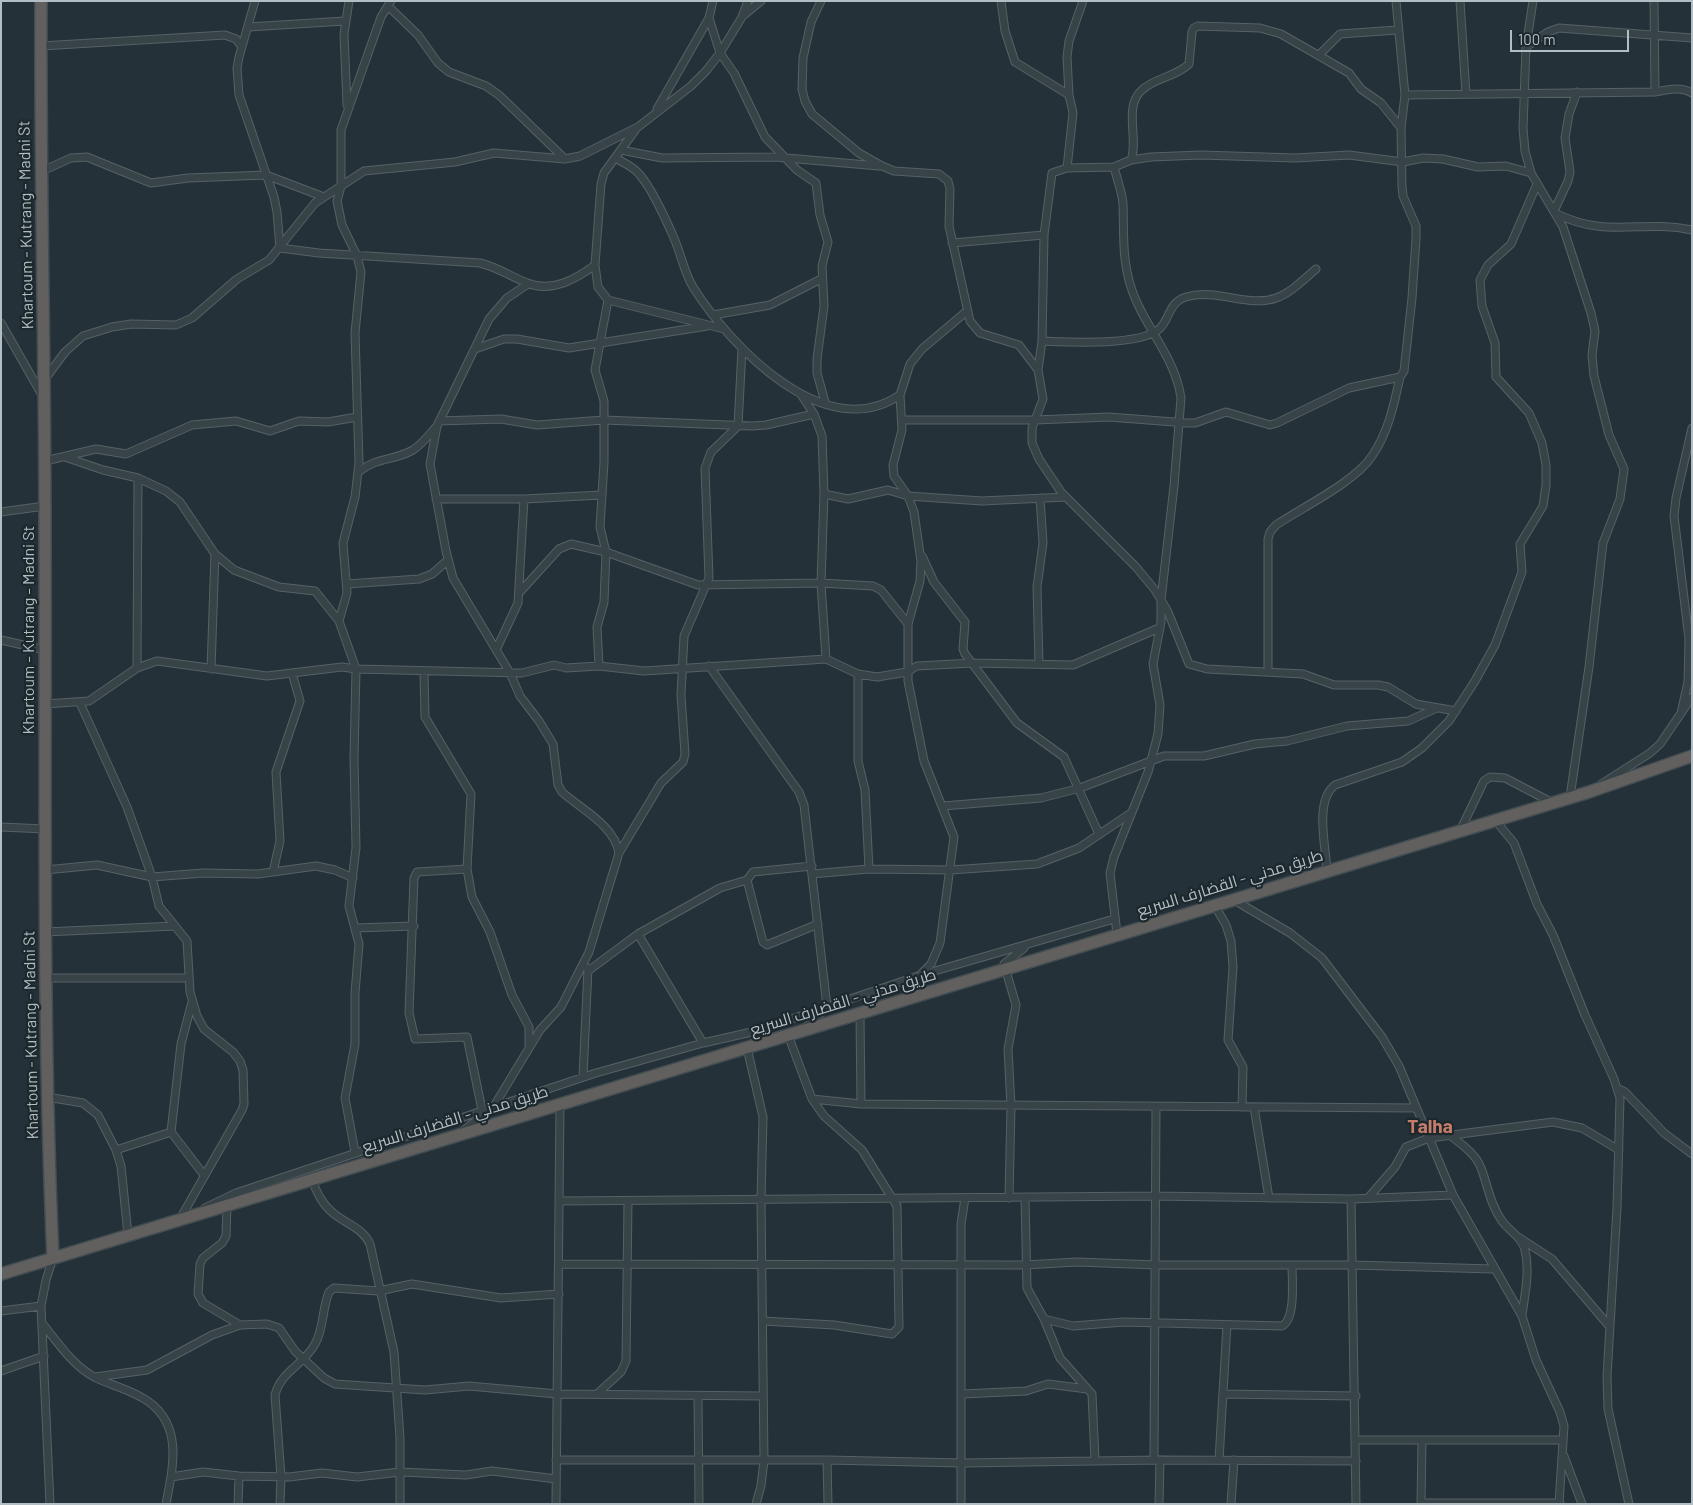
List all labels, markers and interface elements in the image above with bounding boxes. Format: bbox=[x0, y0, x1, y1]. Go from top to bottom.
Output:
scale bar bbox=[1513, 20, 1632, 52]
text: 100 m bbox=[1518, 30, 1556, 48]
street label: Khartoum - Kutrang - Madni St bbox=[15, 120, 37, 330]
street label: Khartoum - Kutrang - Madni St bbox=[19, 526, 39, 734]
street label: طريق مدني - القضارف السريع bbox=[1135, 846, 1325, 920]
street label: Khartoum - Kutrang - Madni St bbox=[20, 930, 42, 1140]
street label: طريق مدني - القضارف السريع bbox=[748, 965, 938, 1039]
street label: طريق مدني - القضارف السريع bbox=[360, 1082, 550, 1156]
district label: Talha bbox=[1407, 1116, 1453, 1138]

